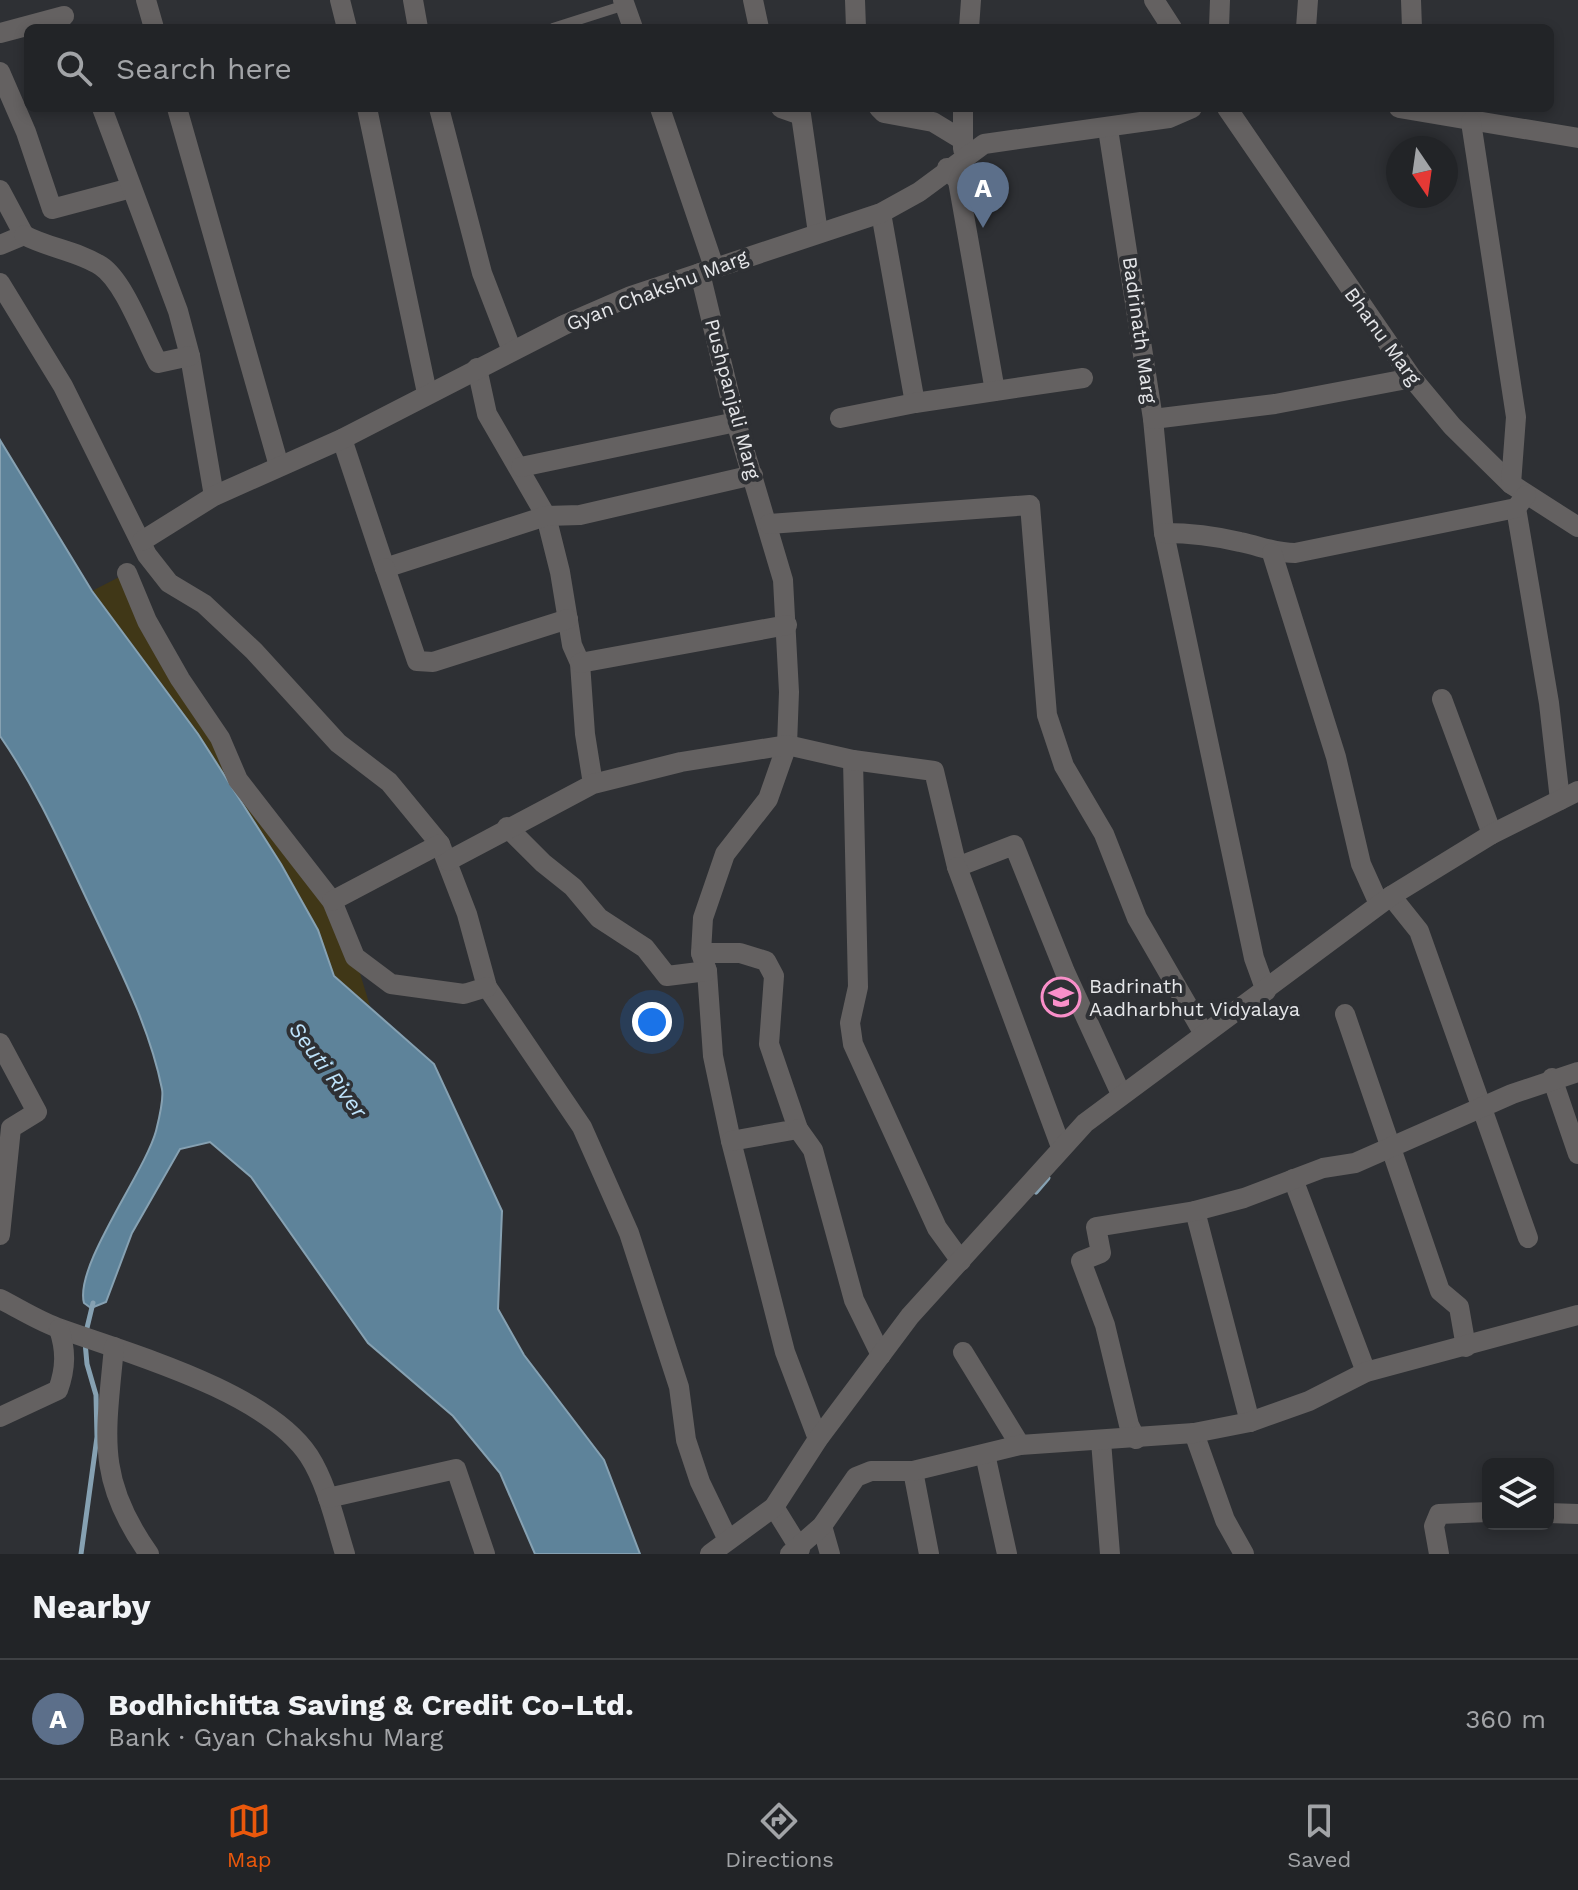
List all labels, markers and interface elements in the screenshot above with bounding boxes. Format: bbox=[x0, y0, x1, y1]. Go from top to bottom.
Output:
search box bbox=[24, 24, 1554, 112]
icon: search bbox=[52, 46, 96, 90]
text: Search here bbox=[116, 51, 292, 86]
north arrow bbox=[1386, 136, 1458, 208]
pin: A bbox=[957, 162, 1009, 228]
street label: Gyan Chakshu Marg bbox=[563, 244, 751, 336]
street label: Badrinath Marg bbox=[1118, 255, 1162, 405]
street label: Bhanu Marg bbox=[1340, 282, 1427, 390]
street label: Pushpanjali Marg bbox=[700, 316, 766, 482]
place label: Badrinath Aadharbhut Vidyalaya bbox=[1089, 974, 1300, 1021]
school or university icon: Badrinath Aadharbhut Vidyalaya bbox=[1040, 976, 1082, 1018]
your location bbox=[632, 1002, 672, 1042]
water label: Seuti River bbox=[284, 1017, 373, 1124]
map controls bbox=[1482, 1458, 1554, 1530]
button: layers bbox=[1482, 1458, 1554, 1530]
text: Nearby bbox=[32, 1586, 151, 1626]
text: Bodhichitta Saving & Credit Co-Ltd. bbox=[108, 1687, 634, 1722]
text: A bbox=[49, 1704, 67, 1734]
text: 360 m bbox=[1465, 1704, 1546, 1734]
text: Bank · Gyan Chakshu Marg bbox=[108, 1722, 443, 1752]
tab: Map bbox=[227, 1799, 272, 1872]
tab: Directions bbox=[725, 1799, 834, 1872]
tab: Saved bbox=[1287, 1799, 1351, 1872]

